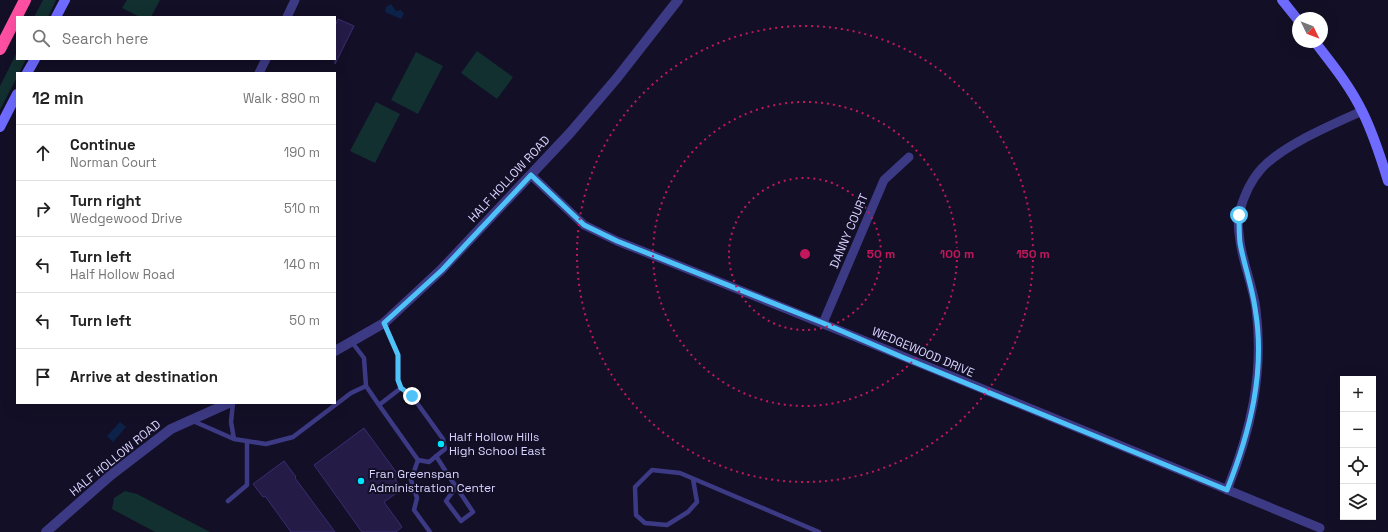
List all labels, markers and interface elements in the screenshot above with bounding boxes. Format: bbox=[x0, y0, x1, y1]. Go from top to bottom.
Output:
north arrow bbox=[1292, 12, 1328, 48]
search box bbox=[16, 16, 336, 60]
icon: search bbox=[30, 27, 52, 49]
text: Search here bbox=[62, 29, 148, 48]
text: 12 min bbox=[32, 87, 84, 109]
text: Walk · 890 m bbox=[243, 90, 320, 107]
street label: HALF HOLLOW ROAD bbox=[465, 132, 553, 226]
text: Continue bbox=[70, 135, 136, 154]
icon: ahead bbox=[32, 142, 54, 164]
text: 190 m bbox=[284, 144, 320, 161]
text: Norman Court bbox=[70, 154, 157, 171]
text: Turn right bbox=[70, 191, 141, 210]
street label: DANNY COURT bbox=[826, 191, 872, 271]
icon: right bbox=[32, 198, 54, 220]
text: 510 m bbox=[284, 200, 320, 217]
route start bbox=[1230, 206, 1248, 224]
text: Wedgewood Drive bbox=[70, 210, 182, 227]
text: 50 m bbox=[867, 246, 895, 262]
text: 100 m bbox=[940, 246, 974, 262]
text: 150 m bbox=[1016, 246, 1050, 262]
text: Turn left bbox=[70, 247, 132, 266]
centre of rings bbox=[798, 247, 812, 261]
icon: left bbox=[32, 254, 54, 276]
text: 140 m bbox=[284, 256, 320, 273]
text: Half Hollow Road bbox=[70, 266, 175, 283]
icon: left bbox=[32, 310, 54, 332]
text: Turn left bbox=[70, 311, 132, 330]
text: 50 m bbox=[289, 312, 320, 329]
street label: WEDGEWOOD DRIVE bbox=[869, 323, 977, 381]
icon: arrive bbox=[32, 366, 54, 388]
text: Arrive at destination bbox=[70, 367, 218, 386]
map controls bbox=[1340, 376, 1376, 520]
button: + bbox=[1340, 376, 1376, 412]
route end bbox=[403, 387, 421, 405]
button: − bbox=[1340, 412, 1376, 448]
street label: HALF HOLLOW ROAD bbox=[66, 416, 164, 500]
place label: Half Hollow Hills High School East bbox=[449, 429, 546, 459]
marker: Half Hollow Hills High School East bbox=[436, 439, 446, 449]
button: locate bbox=[1340, 448, 1376, 484]
place label: Fran Greenspan Administration Center bbox=[369, 466, 496, 496]
marker: Fran Greenspan Administration Center bbox=[356, 476, 366, 486]
button: layers bbox=[1340, 484, 1376, 520]

